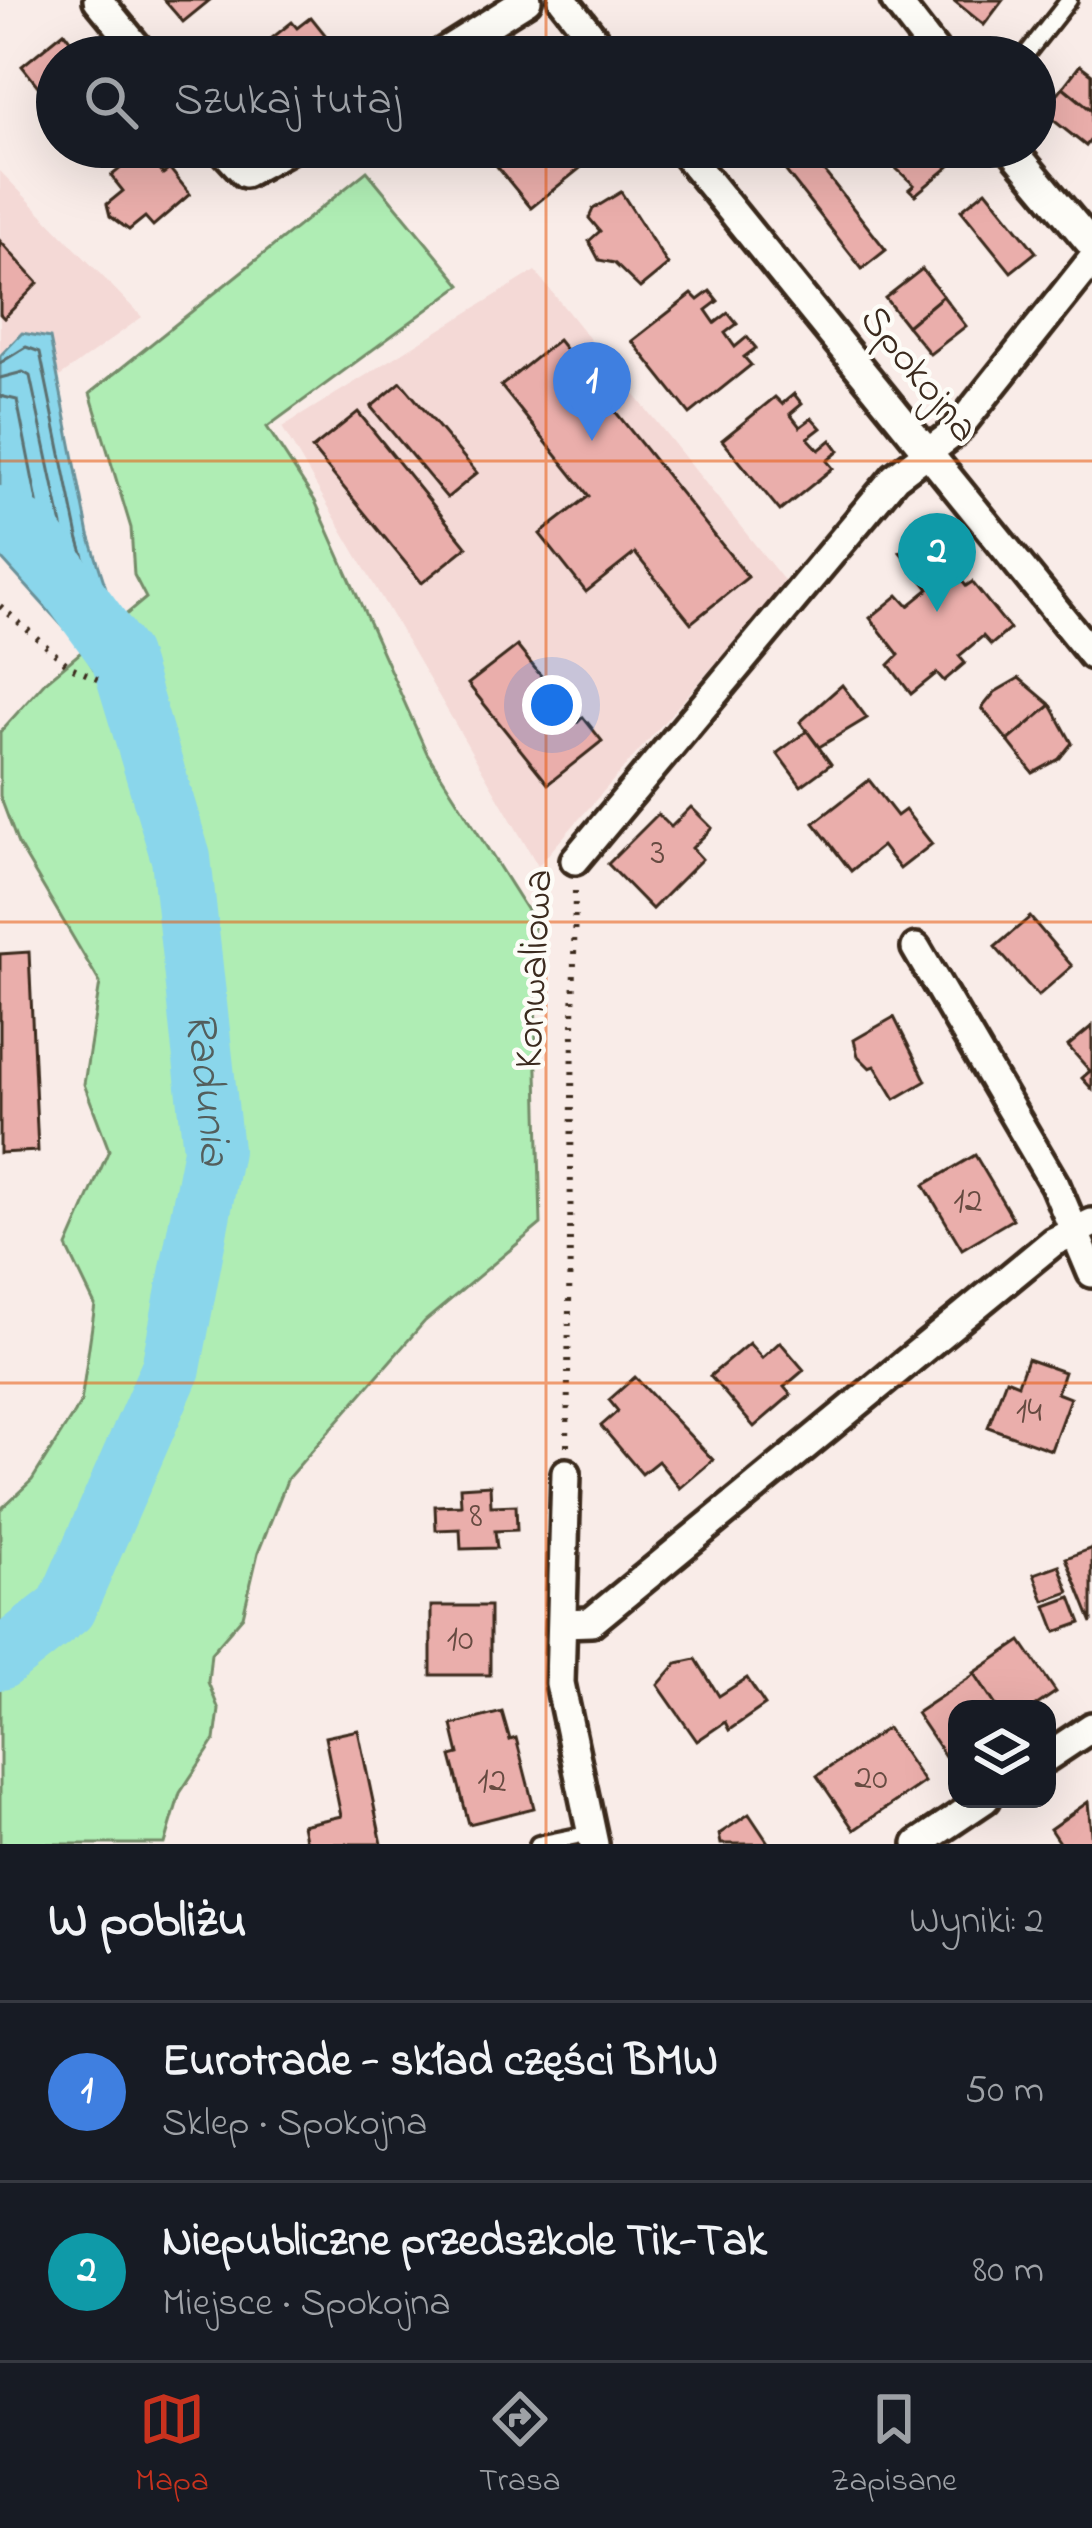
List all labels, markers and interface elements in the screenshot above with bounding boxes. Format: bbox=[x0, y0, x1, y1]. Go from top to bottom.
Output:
search box bbox=[36, 36, 1056, 168]
icon: search bbox=[78, 69, 144, 135]
text: Szukaj tutaj bbox=[174, 69, 401, 135]
street label: Spokojna bbox=[843, 293, 993, 457]
pin: 1 bbox=[553, 342, 631, 441]
pin: 2 bbox=[898, 513, 976, 612]
your location bbox=[522, 675, 582, 735]
house number: 3 bbox=[651, 828, 665, 881]
street label: Konwaliowa bbox=[499, 868, 571, 1070]
water label: Radunia bbox=[165, 1008, 247, 1172]
house number: 12 bbox=[953, 1176, 983, 1229]
house number: 14 bbox=[1016, 1386, 1042, 1439]
house number: 8 bbox=[469, 1491, 483, 1544]
house number: 10 bbox=[447, 1614, 474, 1667]
map controls bbox=[948, 1700, 1056, 1808]
button: layers bbox=[948, 1700, 1056, 1808]
house number: 20 bbox=[854, 1753, 888, 1806]
house number: 12 bbox=[477, 1756, 507, 1809]
text: W pobliżu bbox=[48, 1885, 247, 1960]
text: Wyniki: 2 bbox=[909, 1894, 1044, 1951]
text: Eurotrade - skład części BMW bbox=[162, 2030, 718, 2096]
text: 1 bbox=[81, 2063, 93, 2120]
text: 50 m bbox=[965, 2063, 1044, 2120]
text: Sklep · Spokojna bbox=[162, 2096, 427, 2153]
text: Niepubliczne przedszkole Tik-Tak bbox=[162, 2210, 767, 2276]
text: 2 bbox=[77, 2243, 97, 2300]
text: 80 m bbox=[973, 2243, 1044, 2300]
text: Miejsce · Spokojna bbox=[162, 2276, 450, 2333]
tab: Mapa bbox=[135, 2386, 209, 2506]
tab: Trasa bbox=[479, 2386, 561, 2506]
tab: Zapisane bbox=[831, 2386, 957, 2506]

